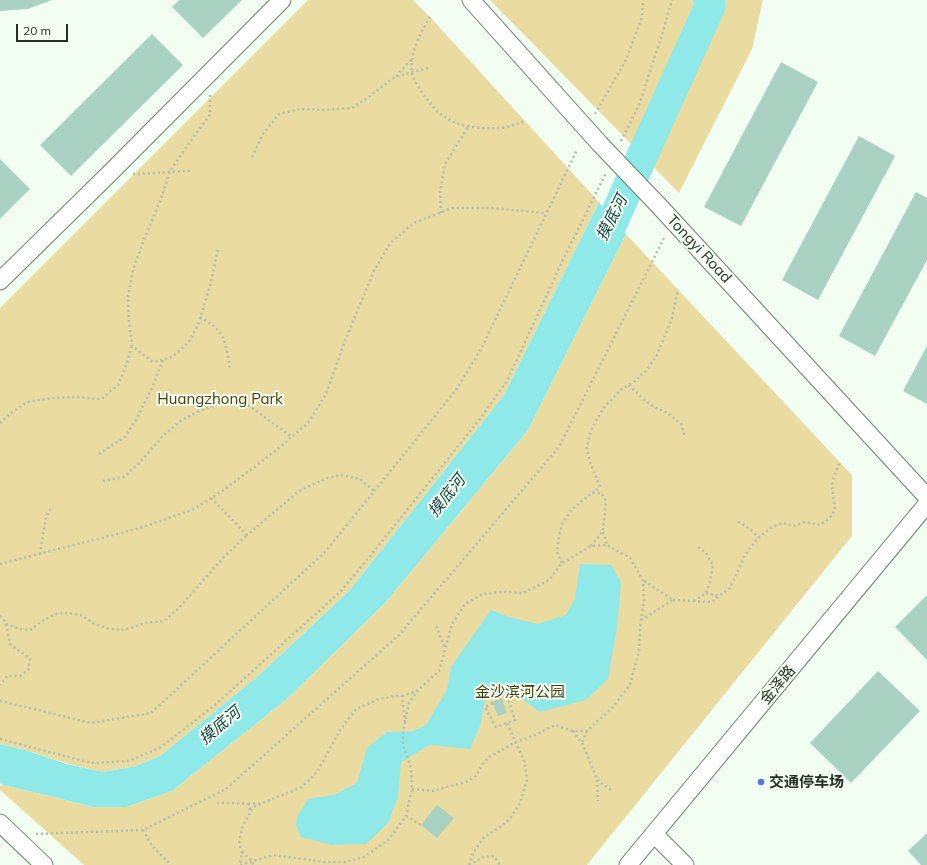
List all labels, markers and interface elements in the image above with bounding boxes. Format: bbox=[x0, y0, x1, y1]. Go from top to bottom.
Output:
scale bar bbox=[18, 16, 70, 42]
text: 20 m bbox=[23, 23, 51, 38]
water label: 摸底河 bbox=[593, 192, 631, 244]
street label: Tongyi Road bbox=[663, 211, 735, 287]
park label: Huangzhong Park bbox=[157, 390, 283, 408]
water label: 摸底河 bbox=[424, 471, 470, 521]
street label: 金泽路 bbox=[757, 662, 799, 708]
park label: 金沙滨河公园 bbox=[475, 683, 565, 701]
water label: 摸底河 bbox=[195, 703, 245, 749]
place label: 交通停车场 bbox=[769, 773, 844, 791]
marker: 交通停车场 bbox=[756, 777, 766, 787]

